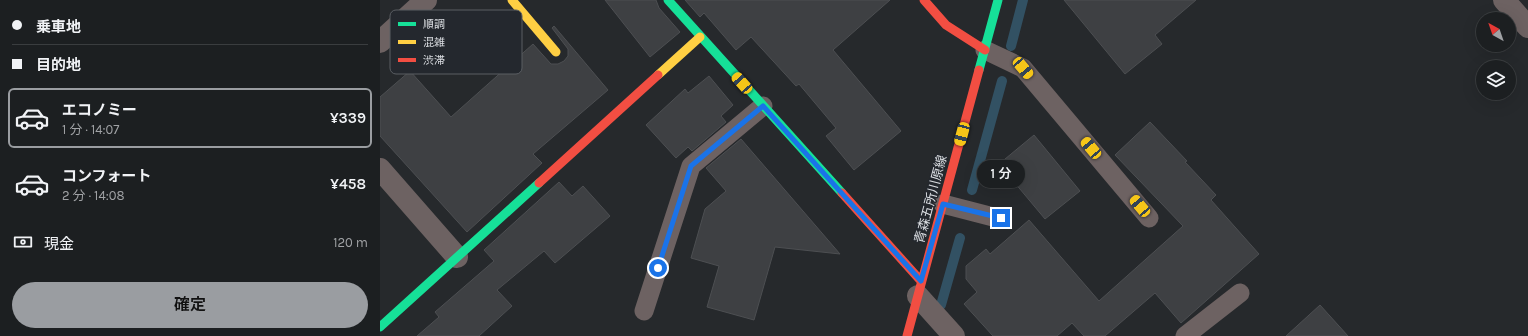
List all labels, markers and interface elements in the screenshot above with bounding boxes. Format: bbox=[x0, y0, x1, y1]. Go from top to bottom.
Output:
legend bbox=[390, 10, 522, 74]
north arrow bbox=[1476, 12, 1516, 52]
map controls bbox=[1476, 12, 1516, 100]
text: 乗車地 bbox=[36, 18, 81, 36]
text: 順調 bbox=[423, 18, 445, 31]
text: 混雑 bbox=[423, 36, 445, 49]
text: 渋滞 bbox=[423, 54, 445, 67]
car bbox=[1011, 55, 1035, 81]
text: 目的地 bbox=[36, 56, 81, 74]
button: layers bbox=[1476, 60, 1516, 100]
car bbox=[730, 70, 754, 96]
icon: car bbox=[14, 100, 50, 136]
text: エコノミー bbox=[62, 101, 137, 119]
text: ¥339 bbox=[330, 109, 366, 127]
car bbox=[953, 121, 971, 147]
text: 1 分 · 14:07 bbox=[62, 122, 119, 137]
car bbox=[1079, 135, 1103, 161]
street label: 青森五所川原線 bbox=[911, 153, 950, 245]
callout: 1 分 bbox=[977, 160, 1025, 188]
icon: car bbox=[14, 166, 50, 202]
text: 1 分 bbox=[991, 166, 1011, 181]
text: コンフォート bbox=[62, 167, 152, 185]
text: ¥458 bbox=[330, 175, 366, 193]
text: 2 分 · 14:08 bbox=[62, 188, 124, 203]
car bbox=[1128, 193, 1152, 219]
route end bbox=[992, 209, 1010, 227]
icon: cash bbox=[12, 231, 34, 253]
text: 現金 bbox=[44, 235, 74, 253]
text: 120 m bbox=[333, 235, 368, 250]
route start bbox=[649, 259, 667, 277]
button: 確定 bbox=[12, 282, 368, 328]

